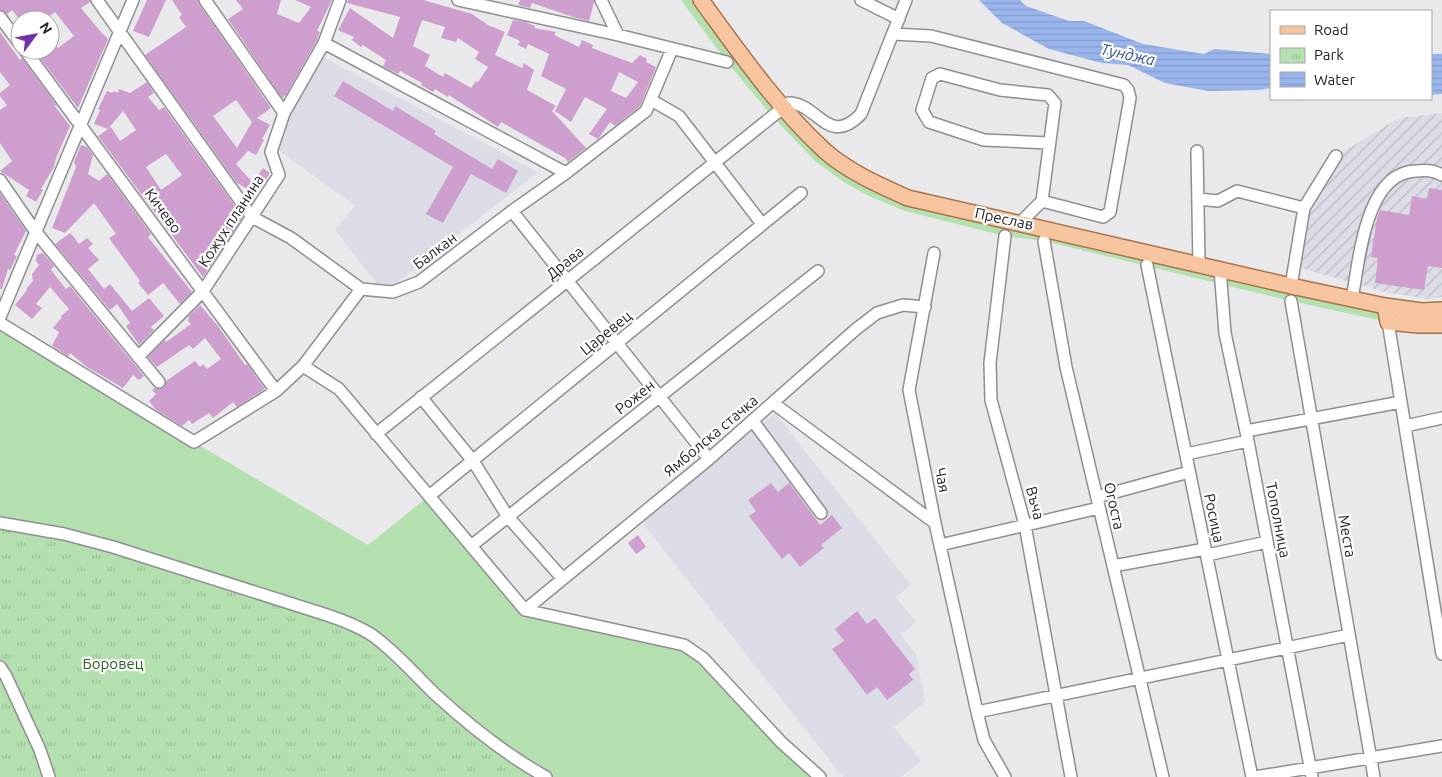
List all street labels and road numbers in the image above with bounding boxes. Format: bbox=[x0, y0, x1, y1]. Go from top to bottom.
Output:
street label: Кожух планина bbox=[194, 171, 267, 270]
street label: Кичево bbox=[141, 185, 185, 236]
street label: Преслав bbox=[973, 204, 1035, 233]
street label: Балкан bbox=[410, 229, 460, 272]
street label: Драва bbox=[543, 242, 587, 283]
street label: Царевец bbox=[577, 307, 635, 358]
street label: Рожен bbox=[612, 376, 658, 417]
street label: Ямболска стачка bbox=[660, 391, 761, 480]
street label: Чая bbox=[932, 466, 953, 494]
street label: Огоста bbox=[1101, 481, 1128, 531]
street label: Тополница bbox=[1263, 481, 1294, 559]
street label: Въча bbox=[1023, 484, 1048, 521]
street label: Росица bbox=[1201, 492, 1228, 544]
street label: Места bbox=[1335, 513, 1360, 558]

